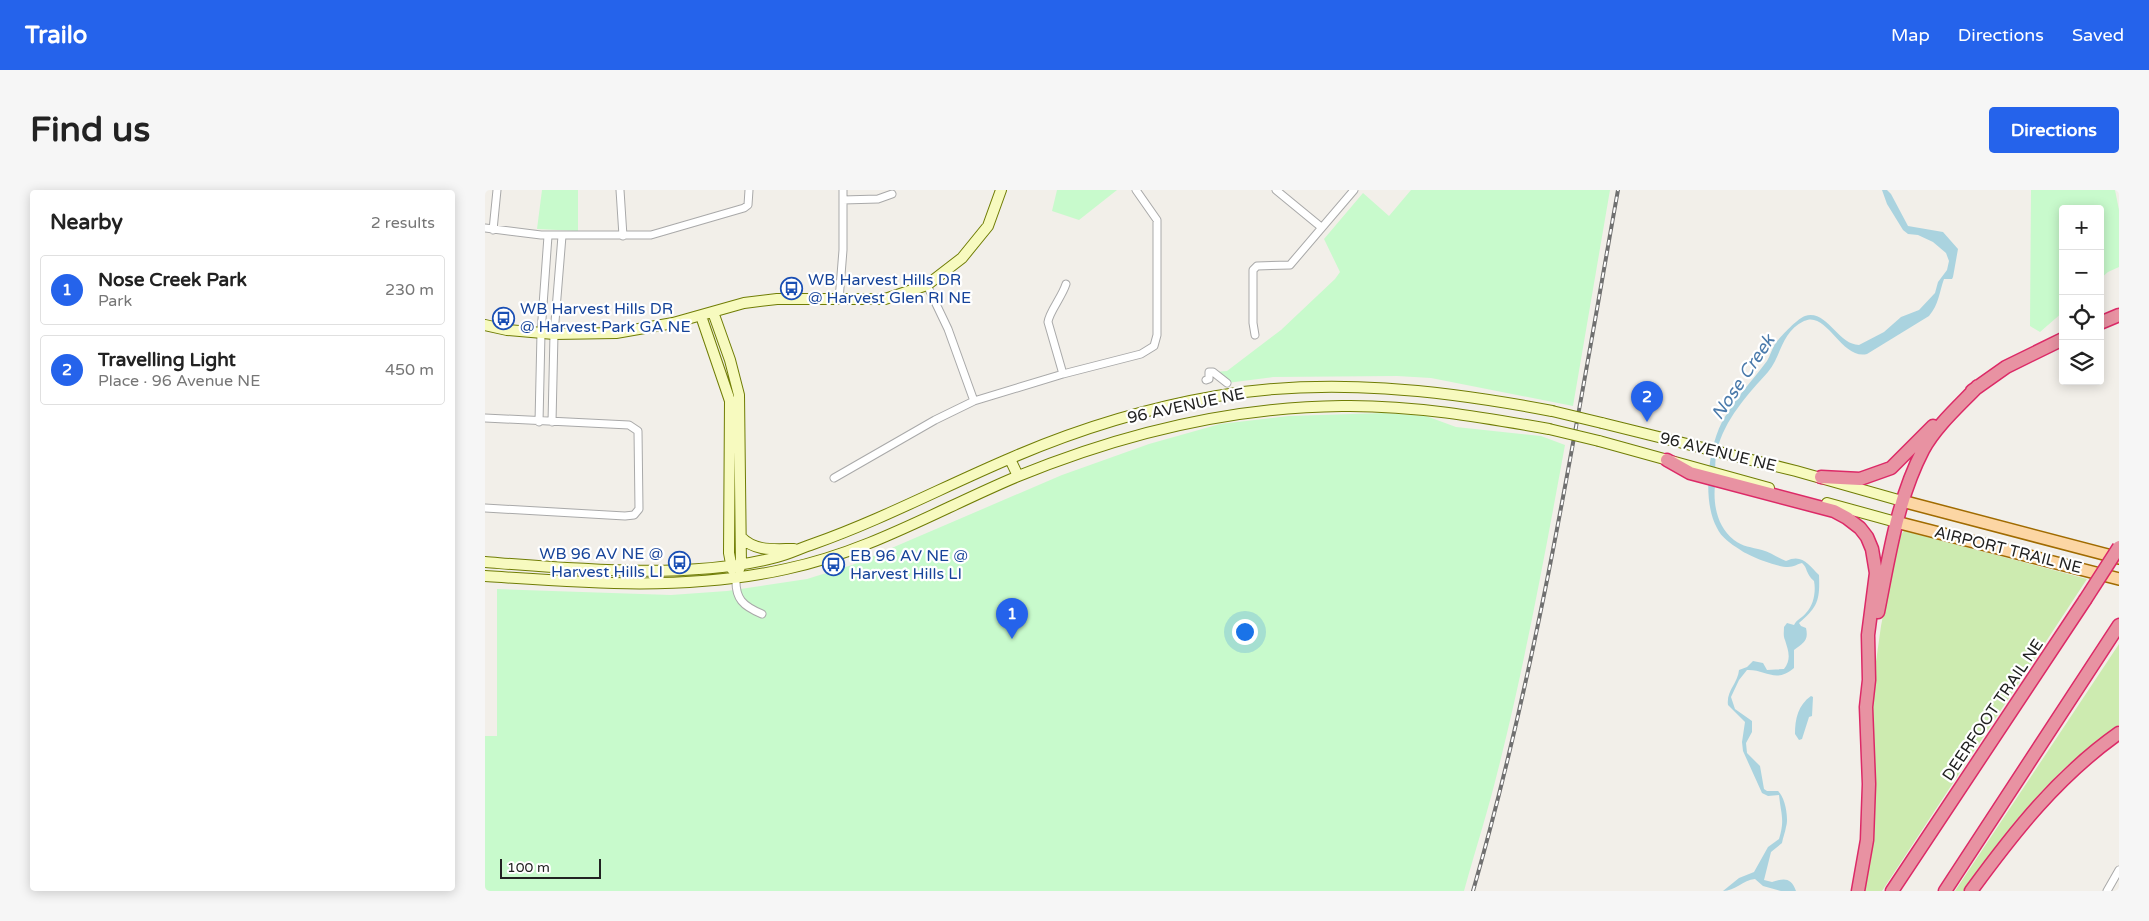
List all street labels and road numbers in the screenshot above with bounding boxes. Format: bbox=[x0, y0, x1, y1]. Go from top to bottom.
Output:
street label: 96 AVENUE NE bbox=[1126, 384, 1246, 428]
street label: 96 AVENUE NE bbox=[1658, 428, 1778, 476]
street label: AIRPORT TRAIL NE bbox=[1932, 522, 2084, 578]
street label: DEERFOOT TRAIL NE bbox=[1938, 635, 2048, 785]

